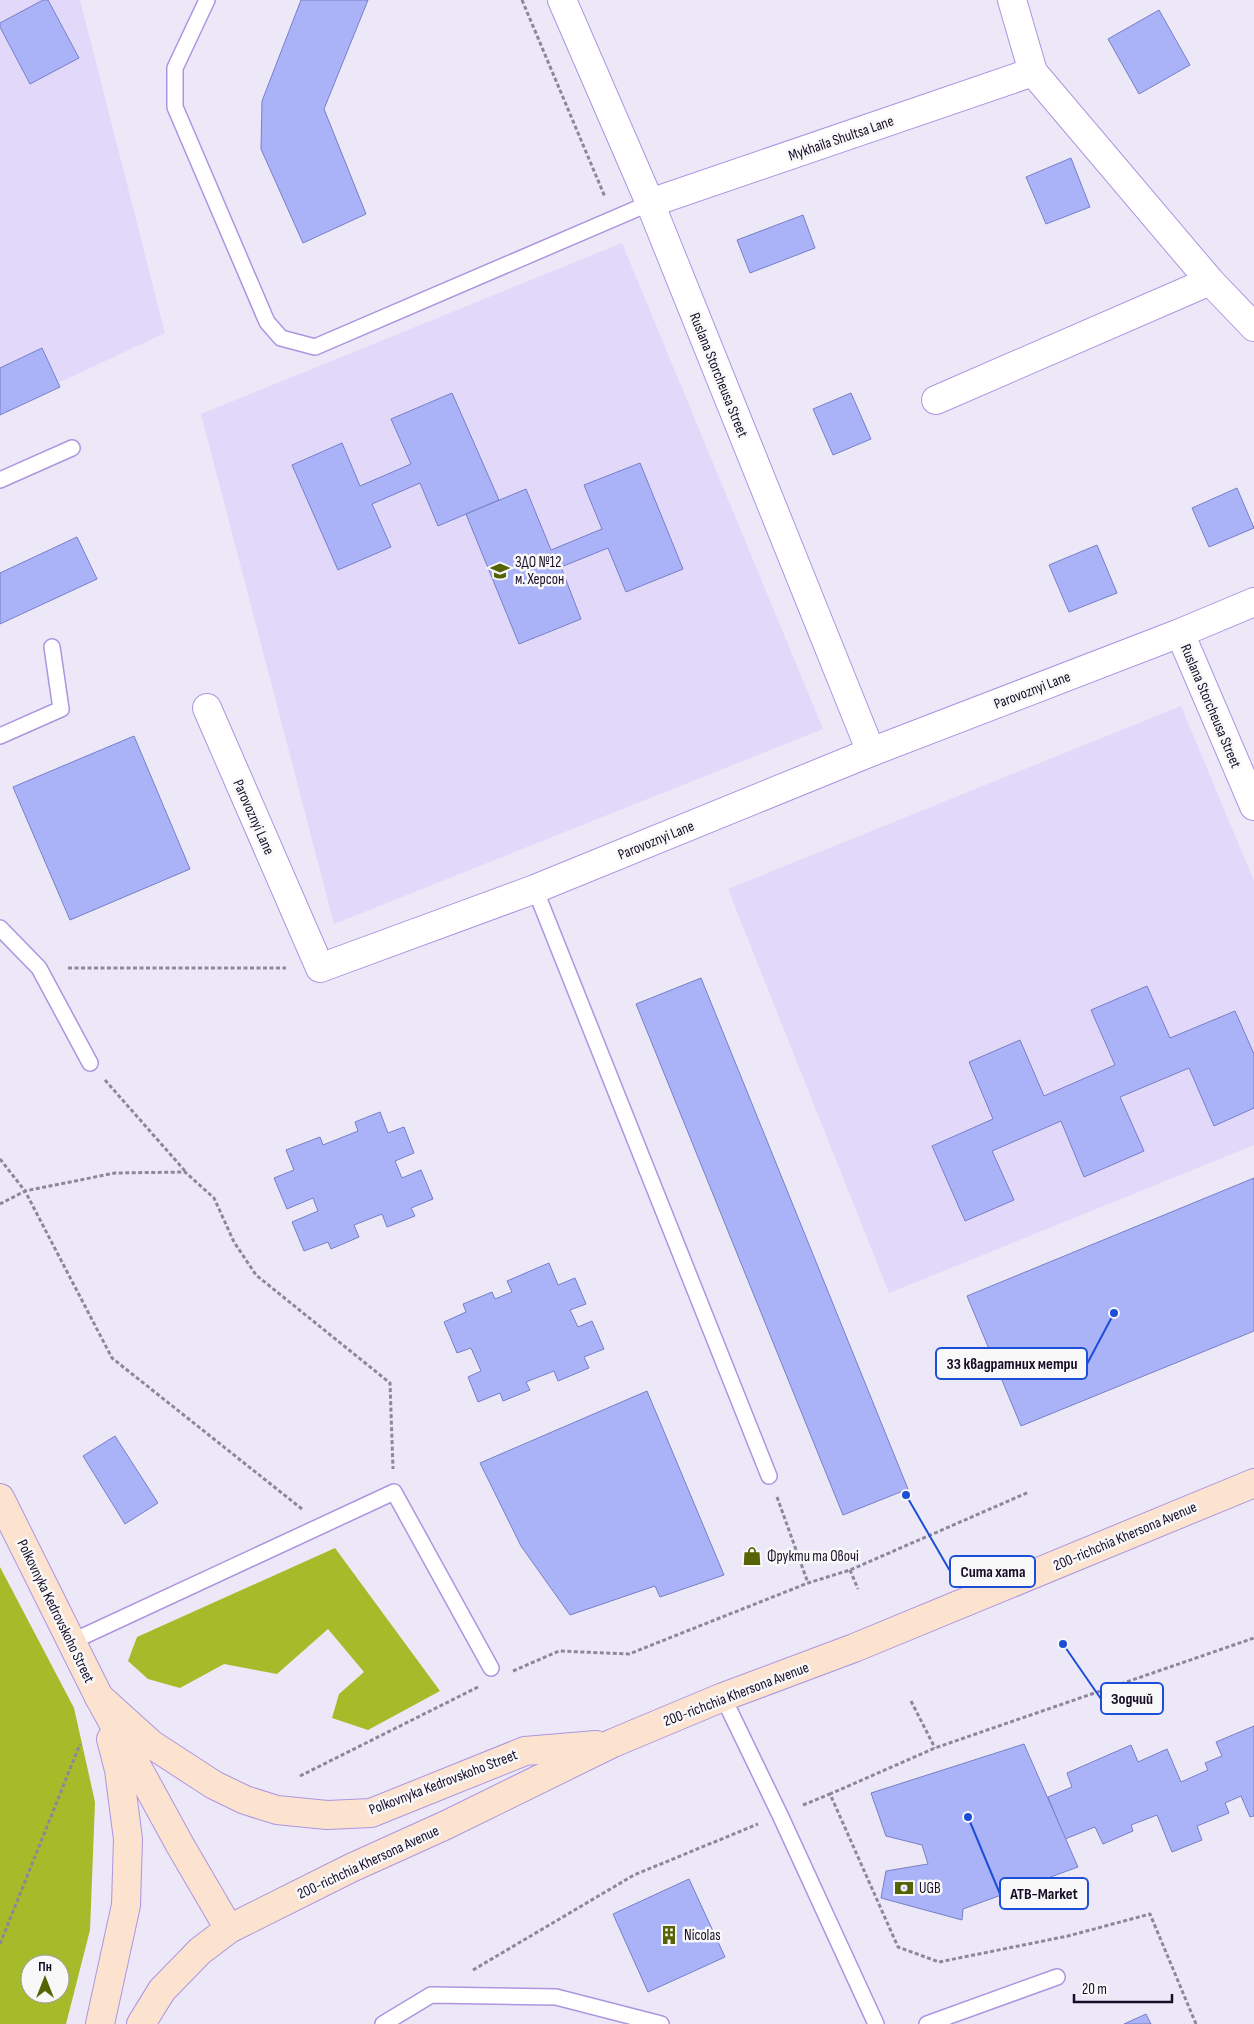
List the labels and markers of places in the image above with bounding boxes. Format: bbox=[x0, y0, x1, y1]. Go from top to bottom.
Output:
place label: ЗДО №12 м. Херсон bbox=[515, 553, 564, 589]
school or university icon: ЗДО №12 м. Херсон bbox=[489, 560, 511, 582]
callout: 33 квадратних метри bbox=[936, 1348, 1087, 1379]
shop icon: Фрукти та Овочі bbox=[741, 1545, 763, 1567]
place label: Фрукти та Овочі bbox=[767, 1547, 859, 1566]
callout: Сита хата bbox=[950, 1556, 1035, 1587]
callout: Зодчий bbox=[1101, 1683, 1163, 1714]
bank icon: UGB bbox=[893, 1877, 915, 1899]
callout: ATB-Market bbox=[1000, 1878, 1088, 1909]
place label: UGB bbox=[919, 1879, 941, 1898]
building icon: Nicolas bbox=[658, 1924, 680, 1946]
place label: Nicolas bbox=[684, 1926, 721, 1945]

